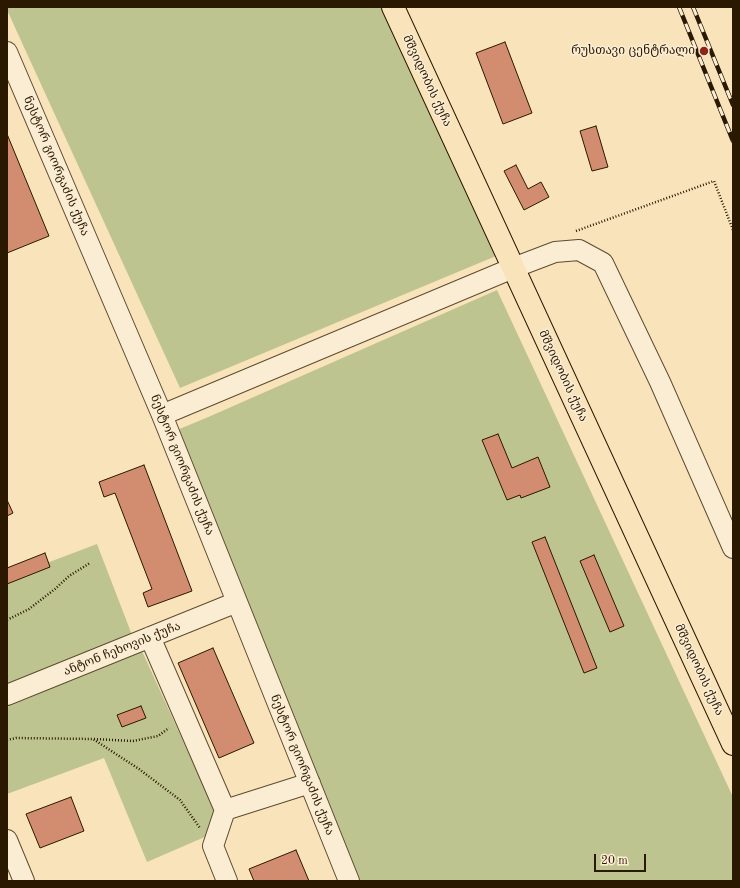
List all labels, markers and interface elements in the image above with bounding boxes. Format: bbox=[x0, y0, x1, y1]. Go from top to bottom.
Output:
street label: მშვიდობის ქუჩა bbox=[399, 33, 455, 129]
place label: რუსთავი ცენტრალი bbox=[571, 44, 695, 58]
marker: რუსთავი ცენტრალი bbox=[698, 45, 710, 57]
street label: ნესტორ გიორგაძის ქუჩა bbox=[20, 94, 92, 238]
street label: მშვიდობის ქუჩა bbox=[535, 328, 591, 424]
street label: ნესტორ გიორგაძის ქუჩა bbox=[147, 392, 217, 538]
street label: ანტონ ჩეხოვის ქუჩა bbox=[61, 619, 183, 679]
street label: მშვიდობის ქუჩა bbox=[671, 622, 727, 718]
street label: ნესტორ გიორგაძის ქუჩა bbox=[267, 692, 337, 838]
scale bar bbox=[596, 846, 648, 872]
text: 20 m bbox=[601, 855, 628, 867]

